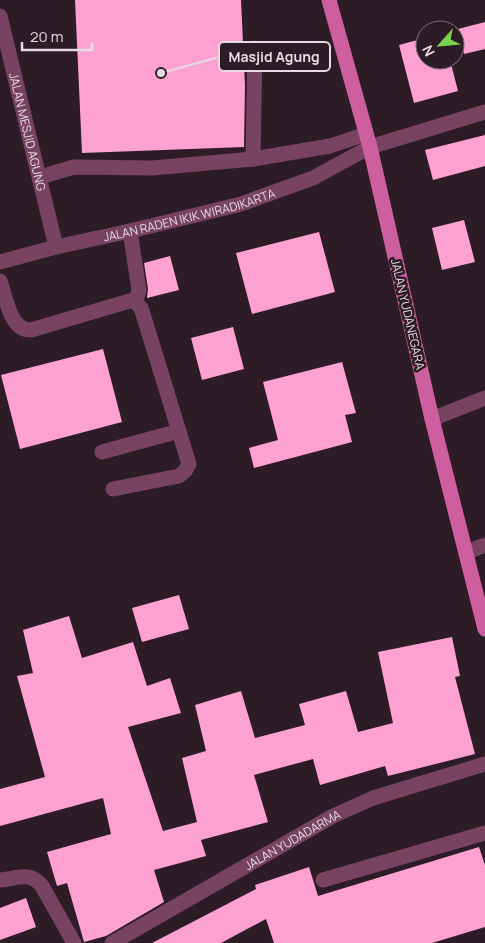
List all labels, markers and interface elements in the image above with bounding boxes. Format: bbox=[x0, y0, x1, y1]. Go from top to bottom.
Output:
scale bar bbox=[22, 20, 92, 52]
north arrow bbox=[415, 20, 465, 70]
text: 20 m bbox=[30, 26, 63, 47]
callout: Masjid Agung bbox=[219, 42, 330, 71]
text: N bbox=[417, 42, 439, 60]
text: Masjid Agung bbox=[228, 47, 320, 66]
street label: JALAN MESJID AGUNG bbox=[6, 71, 51, 193]
street label: JALAN RADEN IKIK WIRADIKARTA bbox=[102, 184, 278, 245]
street label: JALAN YUDANEGARA bbox=[387, 257, 429, 372]
street label: JALAN YUDADARMA bbox=[241, 805, 344, 874]

